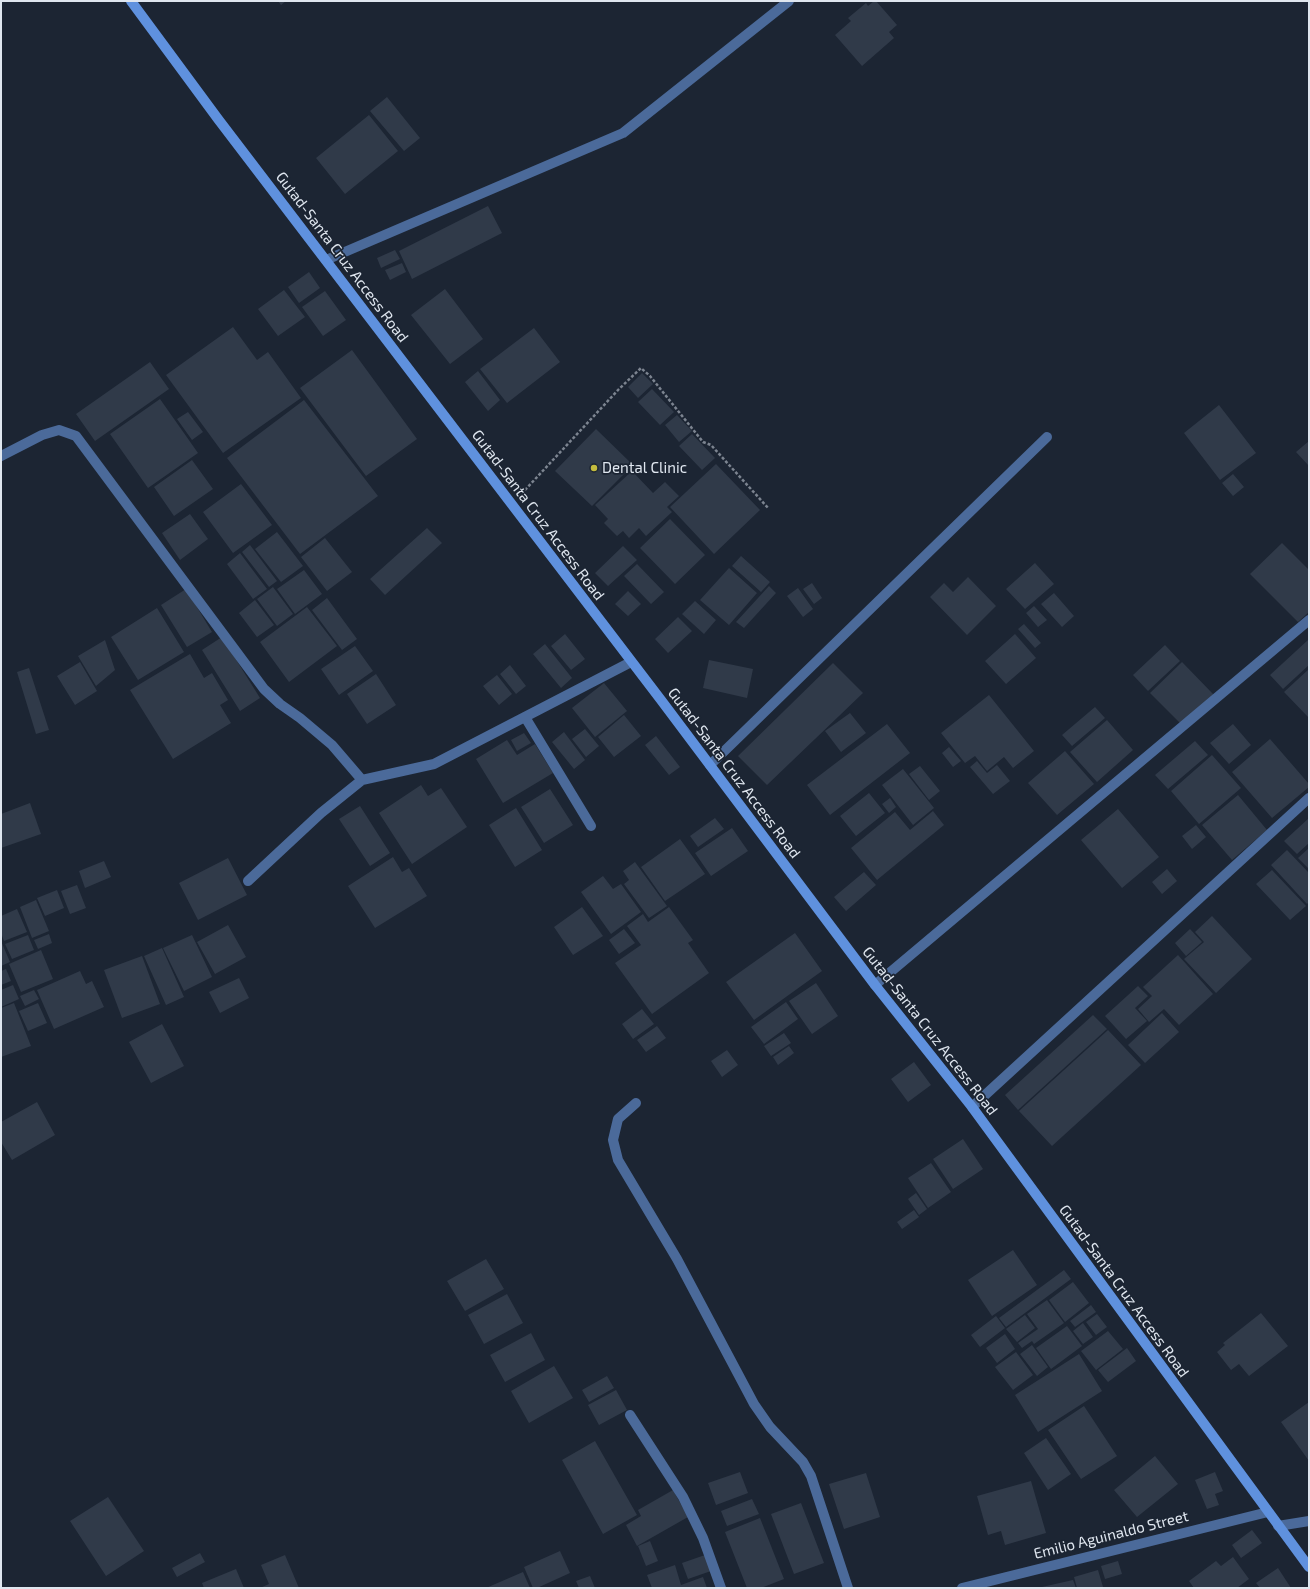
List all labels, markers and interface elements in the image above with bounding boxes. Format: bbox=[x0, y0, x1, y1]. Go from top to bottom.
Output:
street label: Gutad-Santa Cruz Access Road bbox=[272, 168, 412, 346]
street label: Gutad-Santa Cruz Access Road bbox=[468, 426, 608, 604]
place label: Dental Clinic bbox=[602, 459, 687, 477]
marker: Dental Clinic bbox=[589, 463, 599, 473]
street label: Gutad-Santa Cruz Access Road bbox=[664, 684, 804, 862]
street label: Gutad-Santa Cruz Access Road bbox=[859, 943, 1001, 1119]
street label: Gutad-Santa Cruz Access Road bbox=[1055, 1201, 1193, 1381]
street label: Emilio Aguinaldo Street bbox=[1032, 1507, 1190, 1563]

